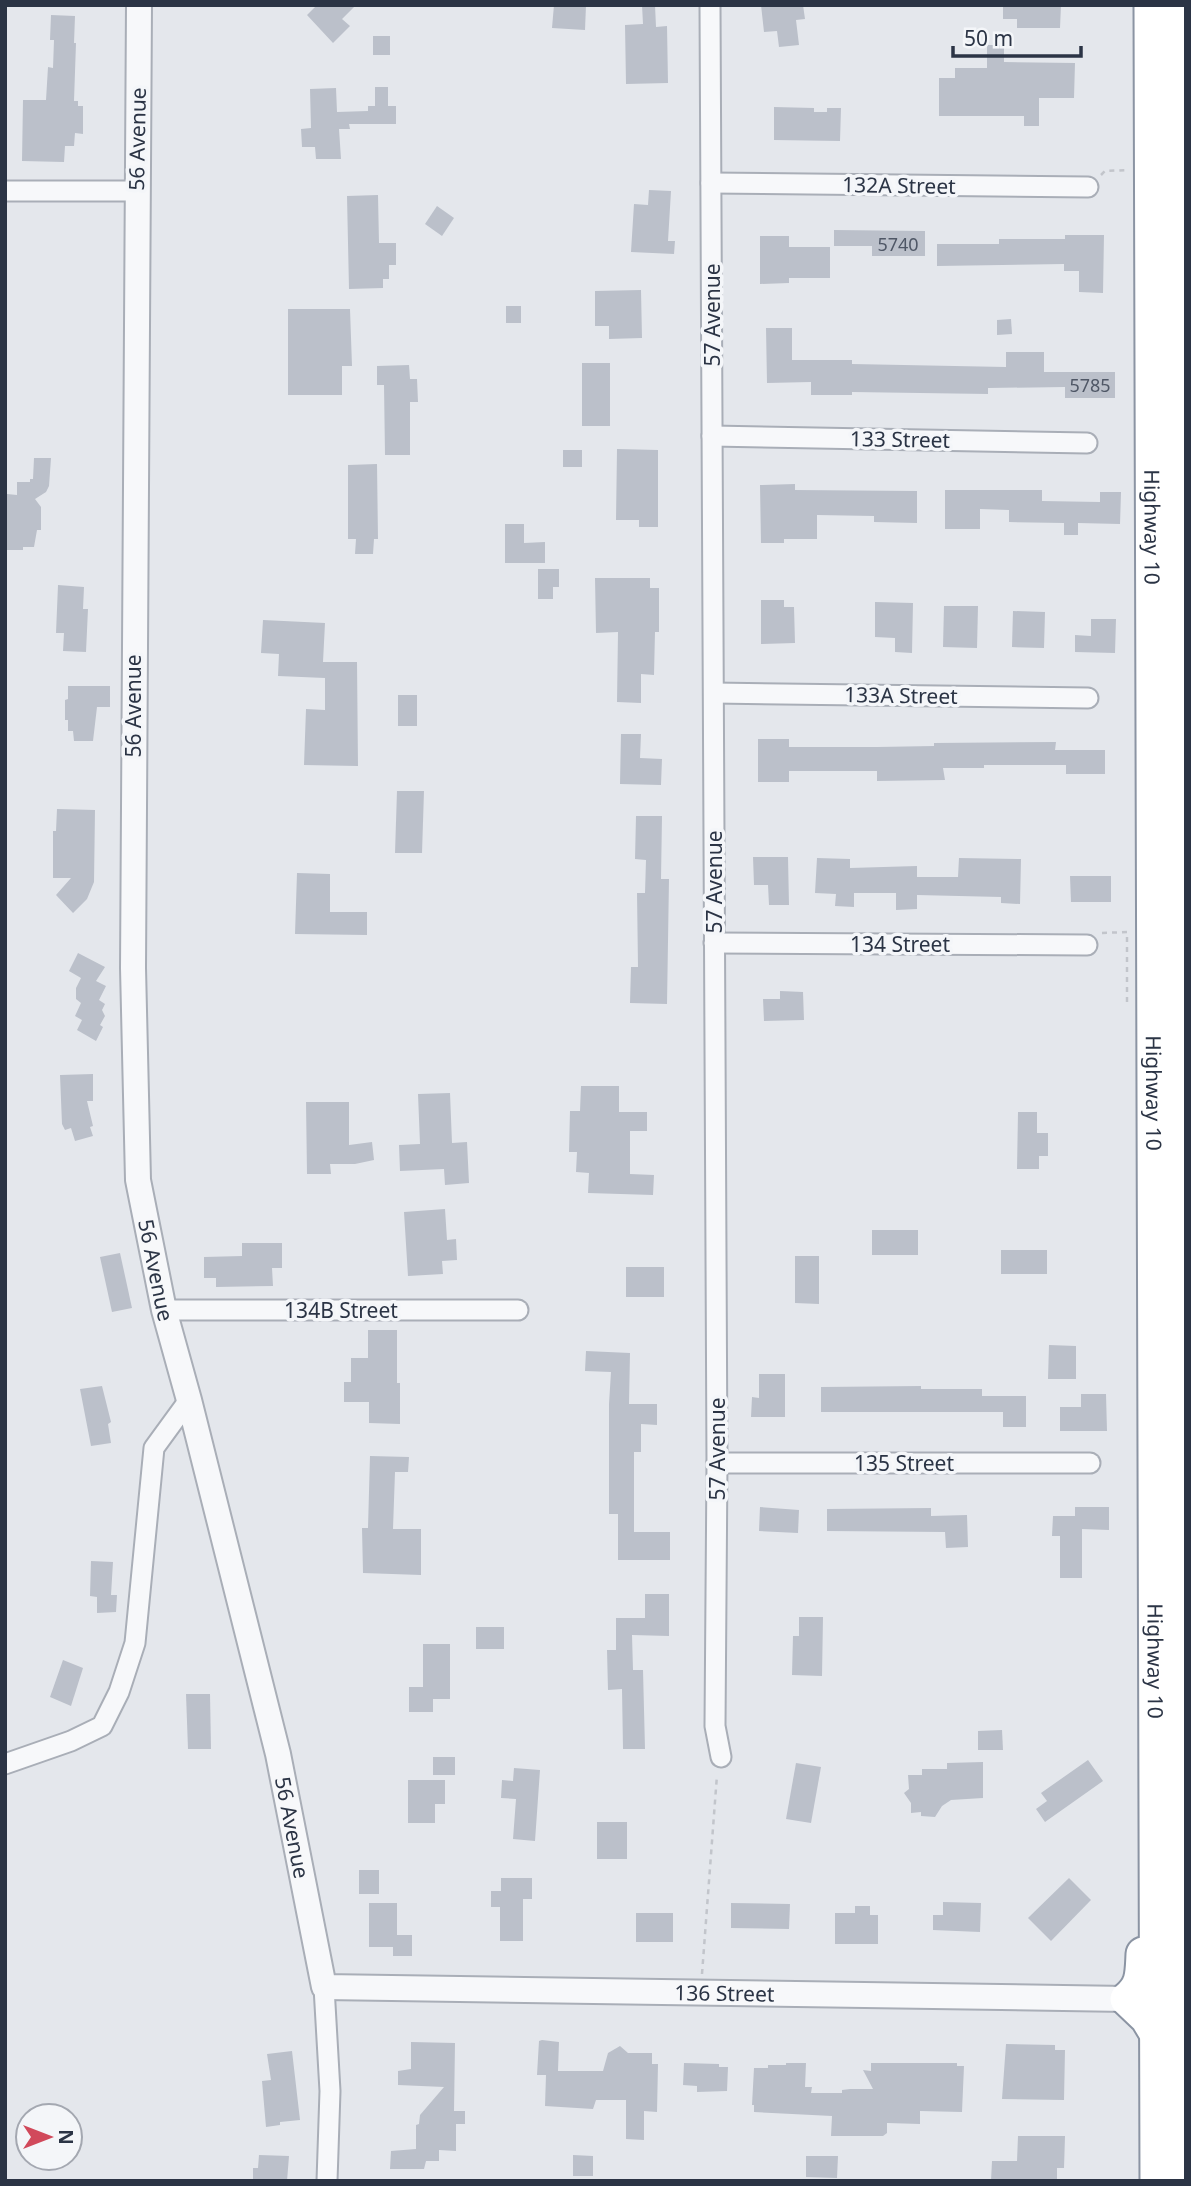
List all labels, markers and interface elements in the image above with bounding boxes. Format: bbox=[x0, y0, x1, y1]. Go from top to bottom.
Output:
scale bar bbox=[953, 14, 1081, 58]
text: 50 m bbox=[964, 24, 1013, 52]
street label: 56 Avenue bbox=[122, 87, 152, 191]
street label: 132A Street bbox=[842, 170, 956, 200]
house number: 5740 bbox=[877, 232, 919, 256]
street label: 57 Avenue bbox=[698, 263, 726, 367]
house number: 5785 bbox=[1069, 373, 1111, 397]
street label: 133 Street bbox=[850, 424, 951, 454]
street label: Highway 10 bbox=[1138, 469, 1167, 585]
street label: 56 Avenue bbox=[119, 654, 147, 758]
street label: 133A Street bbox=[844, 680, 958, 710]
street label: 57 Avenue bbox=[700, 830, 728, 934]
street label: 134 Street bbox=[850, 930, 950, 958]
street label: Highway 10 bbox=[1140, 1035, 1168, 1151]
street label: 56 Avenue bbox=[132, 1217, 180, 1324]
street label: 134B Street bbox=[284, 1296, 398, 1324]
street label: 57 Avenue bbox=[703, 1397, 731, 1501]
street label: 135 Street bbox=[854, 1449, 954, 1477]
street label: Highway 10 bbox=[1141, 1603, 1170, 1719]
street label: 56 Avenue bbox=[269, 1774, 316, 1881]
street label: 136 Street bbox=[674, 1978, 775, 2008]
north arrow bbox=[14, 2102, 84, 2172]
text: N bbox=[53, 2129, 79, 2145]

